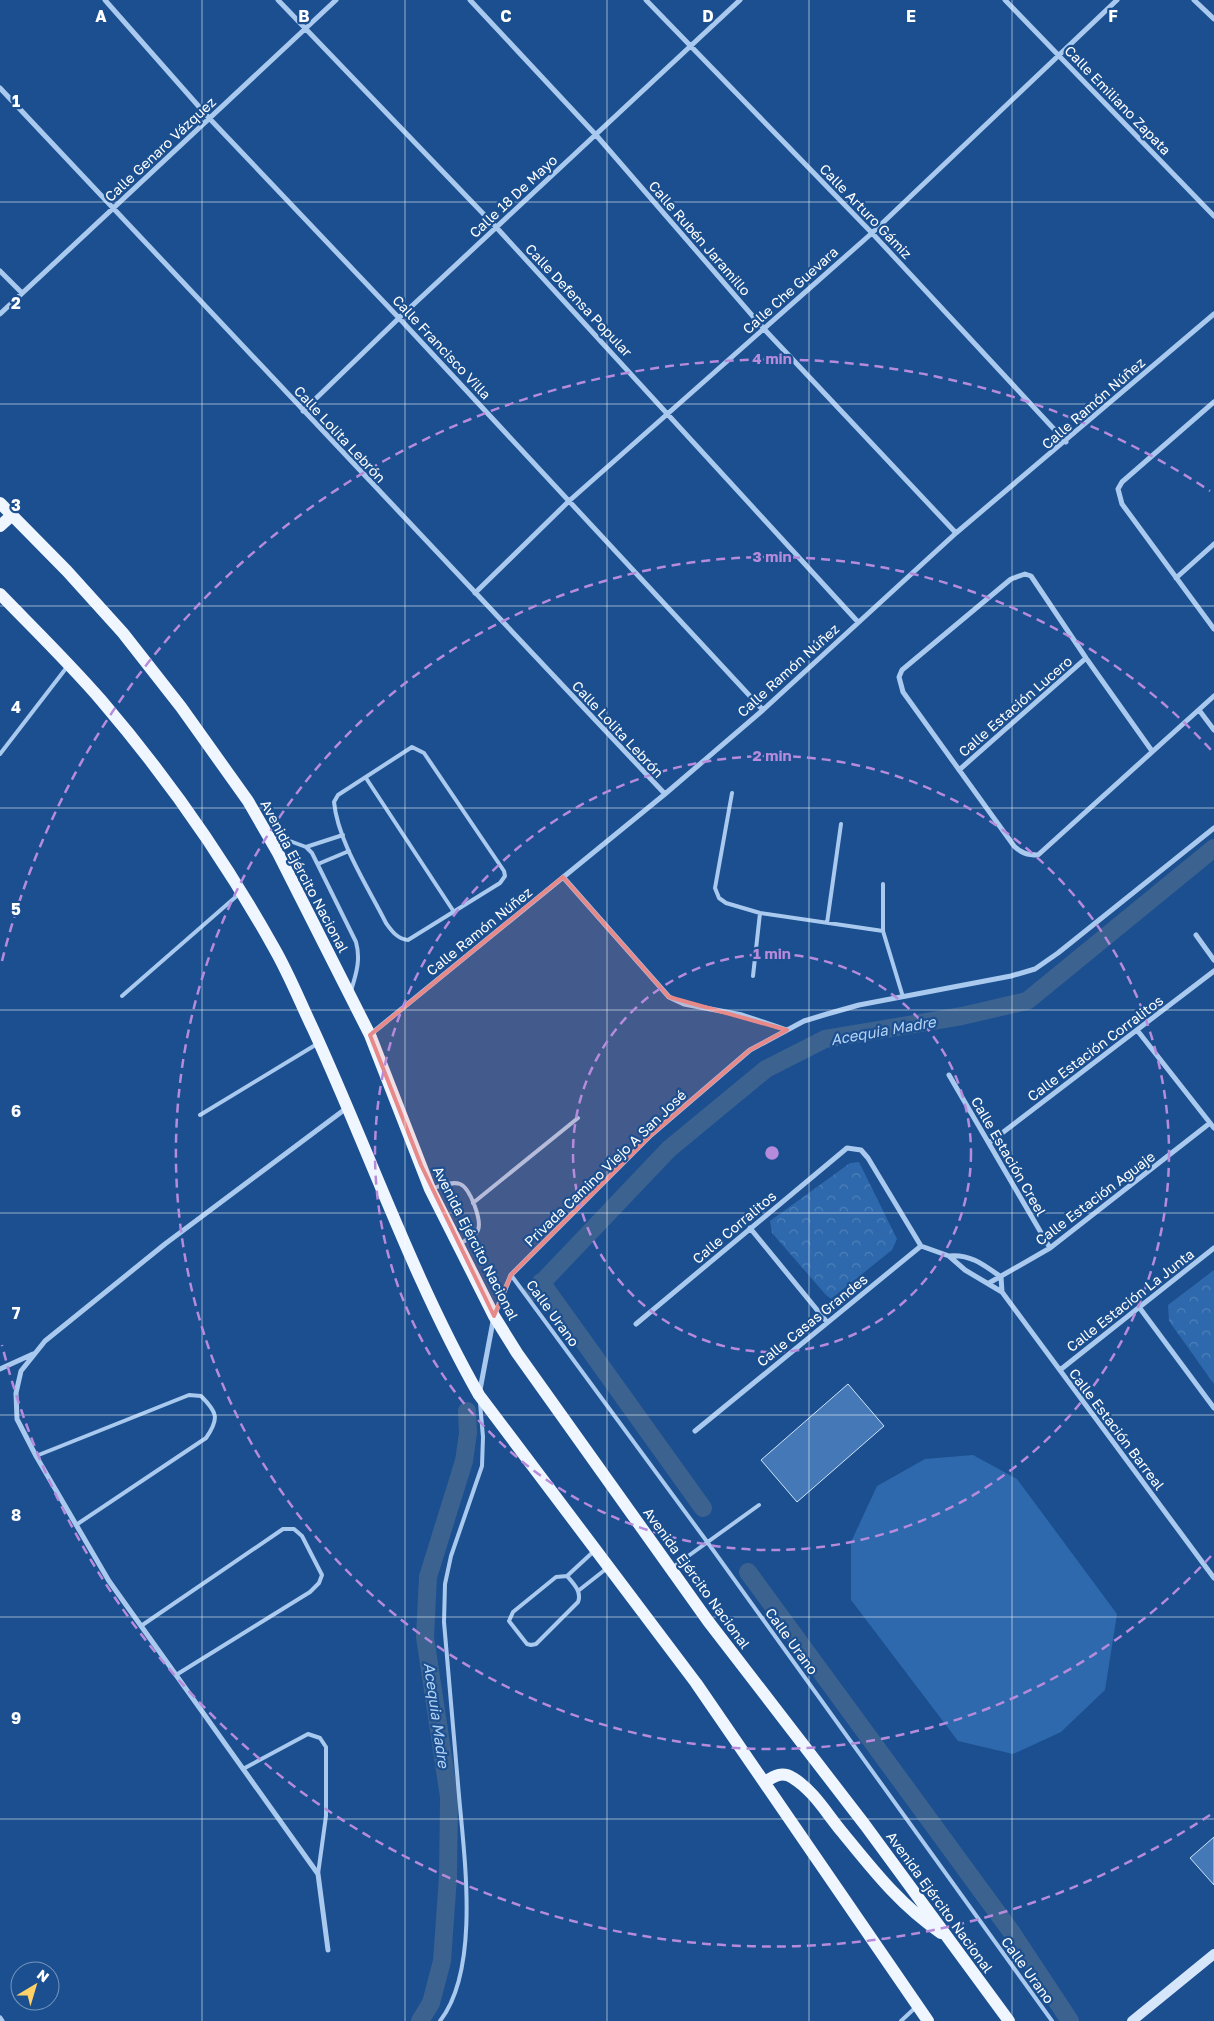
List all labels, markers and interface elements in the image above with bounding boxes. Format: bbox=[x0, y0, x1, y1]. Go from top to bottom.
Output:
text: A bbox=[95, 6, 107, 26]
text: B bbox=[298, 6, 310, 26]
text: C bbox=[500, 6, 512, 26]
text: D bbox=[702, 6, 714, 26]
text: E bbox=[906, 6, 916, 26]
text: F bbox=[1108, 6, 1118, 26]
street label: Calle Emiliano Zapata bbox=[1061, 42, 1175, 158]
text: 1 bbox=[12, 91, 20, 111]
street label: Calle Genaro Vázquez bbox=[101, 93, 219, 205]
street label: Calle 18 De Mayo bbox=[466, 151, 560, 241]
street label: Calle Arturo Gámiz bbox=[816, 160, 916, 262]
street label: Calle Rubén Jaramillo bbox=[645, 177, 755, 299]
street label: Calle Defensa Popular bbox=[522, 240, 636, 361]
street label: Calle Che Guevara bbox=[739, 243, 841, 337]
street label: Calle Francisco Villa bbox=[389, 291, 495, 403]
text: 2 bbox=[11, 293, 21, 313]
text: 4 min bbox=[752, 349, 792, 367]
street label: Calle Ramón Núñez bbox=[1038, 354, 1148, 452]
street label: Calle Lolita Lebrón bbox=[291, 382, 389, 486]
text: 3 bbox=[11, 495, 21, 515]
text: 3 min bbox=[752, 547, 792, 565]
street label: Calle Ramón Núñez bbox=[734, 620, 842, 720]
street label: Calle Estación Lucero bbox=[955, 652, 1075, 760]
street label: Calle Lolita Lebrón bbox=[569, 677, 667, 781]
text: 4 bbox=[11, 697, 21, 717]
text: 2 min bbox=[752, 746, 792, 764]
street label: Avenida Ejército Nacional bbox=[257, 797, 353, 955]
street label: Calle Ramón Núñez bbox=[423, 883, 535, 979]
text: 5 bbox=[11, 899, 21, 919]
text: 1 min bbox=[753, 944, 791, 962]
street label: Calle Estación Corralitos bbox=[1024, 991, 1166, 1105]
water label: Acequia Madre bbox=[829, 1012, 938, 1048]
street label: Privada Camino Viejo A San José bbox=[521, 1086, 689, 1250]
street label: Calle Estación Creel bbox=[968, 1093, 1050, 1219]
text: 6 bbox=[11, 1101, 21, 1121]
centre of rings bbox=[763, 1144, 781, 1162]
street label: Calle Estación Aguaje bbox=[1032, 1147, 1158, 1249]
street label: Avenida Ejército Nacional bbox=[430, 1163, 522, 1323]
street label: Calle Corralitos bbox=[689, 1187, 779, 1267]
street label: Calle Estación La Junta bbox=[1063, 1245, 1197, 1355]
street label: Calle Casas Grandes bbox=[753, 1270, 871, 1370]
street label: Calle Urano bbox=[523, 1276, 583, 1350]
text: 7 bbox=[12, 1303, 21, 1323]
street label: Calle Estación Barreal bbox=[1066, 1365, 1168, 1493]
street label: Avenida Ejército Nacional bbox=[640, 1504, 754, 1652]
text: 8 bbox=[11, 1505, 21, 1525]
street label: Calle Urano bbox=[762, 1604, 822, 1678]
water label: Acequia Madre bbox=[421, 1661, 453, 1770]
text: 9 bbox=[11, 1708, 21, 1728]
street label: Avenida Ejército Nacional bbox=[883, 1828, 997, 1976]
street label: Calle Urano bbox=[998, 1933, 1058, 2007]
north arrow bbox=[10, 1961, 60, 2011]
text: N bbox=[34, 1965, 53, 1985]

